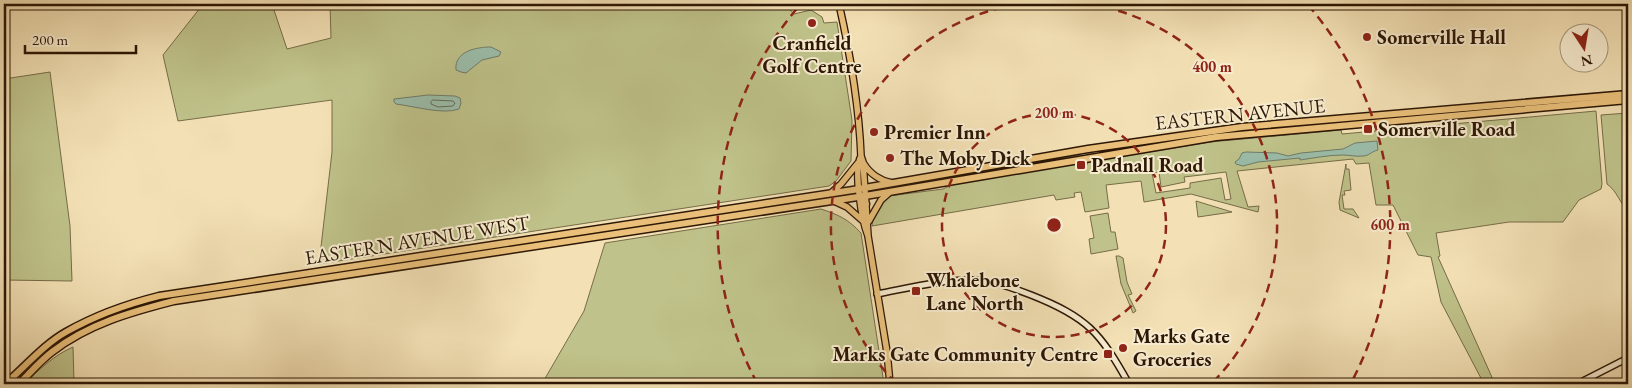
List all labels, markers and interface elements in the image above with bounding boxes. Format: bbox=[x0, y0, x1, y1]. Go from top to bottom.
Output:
marker: Cranfield Golf Centre bbox=[806, 17, 818, 29]
scale bar bbox=[25, 22, 136, 54]
north arrow bbox=[1560, 22, 1610, 72]
place label: Somerville Hall bbox=[1377, 24, 1506, 50]
text: 200 m bbox=[32, 30, 69, 49]
place label: Cranfield Golf Centre bbox=[762, 30, 862, 79]
marker: Somerville Hall bbox=[1361, 31, 1373, 43]
text: N bbox=[1579, 51, 1594, 71]
text: 400 m bbox=[1192, 57, 1232, 76]
street label: EASTERN AVENUE bbox=[1154, 92, 1326, 136]
text: 200 m bbox=[1034, 103, 1074, 122]
place label: Somerville Road bbox=[1378, 116, 1516, 142]
place label: Premier Inn bbox=[884, 119, 986, 145]
marker: Somerville Road bbox=[1362, 123, 1374, 135]
marker: Premier Inn bbox=[868, 126, 880, 138]
place label: The Moby Dick bbox=[900, 145, 1032, 171]
marker: The Moby Dick bbox=[884, 152, 896, 164]
place label: Padnall Road bbox=[1091, 152, 1204, 178]
marker: Padnall Road bbox=[1075, 159, 1087, 171]
street label: EASTERN AVENUE WEST bbox=[303, 209, 532, 271]
text: 600 m bbox=[1370, 215, 1410, 234]
centre of rings bbox=[1045, 216, 1063, 234]
place label: Whalebone Lane North bbox=[926, 267, 1024, 316]
marker: Whalebone Lane North bbox=[910, 285, 922, 297]
place label: Marks Gate Groceries bbox=[1133, 323, 1230, 372]
place label: Marks Gate Community Centre bbox=[832, 341, 1098, 367]
marker: Marks Gate Groceries bbox=[1117, 342, 1129, 354]
marker: Marks Gate Community Centre bbox=[1102, 348, 1114, 360]

